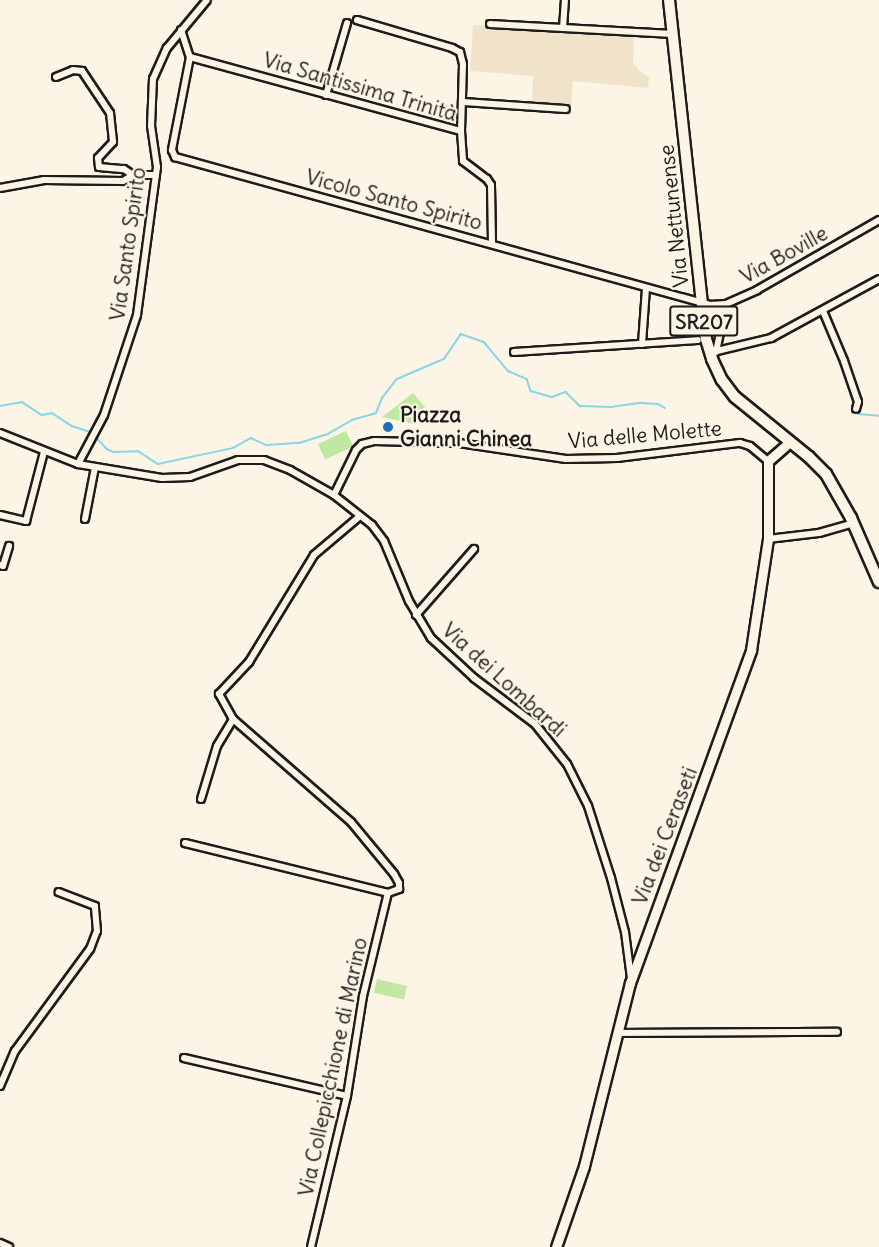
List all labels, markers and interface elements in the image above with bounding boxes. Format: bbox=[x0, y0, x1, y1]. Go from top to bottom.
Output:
street label: Via Santissima Trinità bbox=[260, 47, 460, 127]
street label: Via Nettunense bbox=[654, 143, 694, 289]
street label: Vicolo Santo Spirito bbox=[303, 164, 485, 236]
street label: Via Santo Spirito bbox=[105, 166, 151, 322]
street label: Via Boville bbox=[736, 221, 832, 289]
road number: SR207 bbox=[668, 304, 740, 338]
place label: Piazza Gianni Chinea bbox=[400, 402, 532, 452]
street label: Via delle Molette bbox=[567, 416, 723, 454]
marker: Piazza Gianni Chinea bbox=[381, 420, 395, 434]
street label: Via dei Lombardi bbox=[437, 618, 571, 742]
street label: Via dei Ceraseti bbox=[627, 763, 703, 909]
street label: Via Collepicchione di Marino bbox=[293, 935, 373, 1199]

